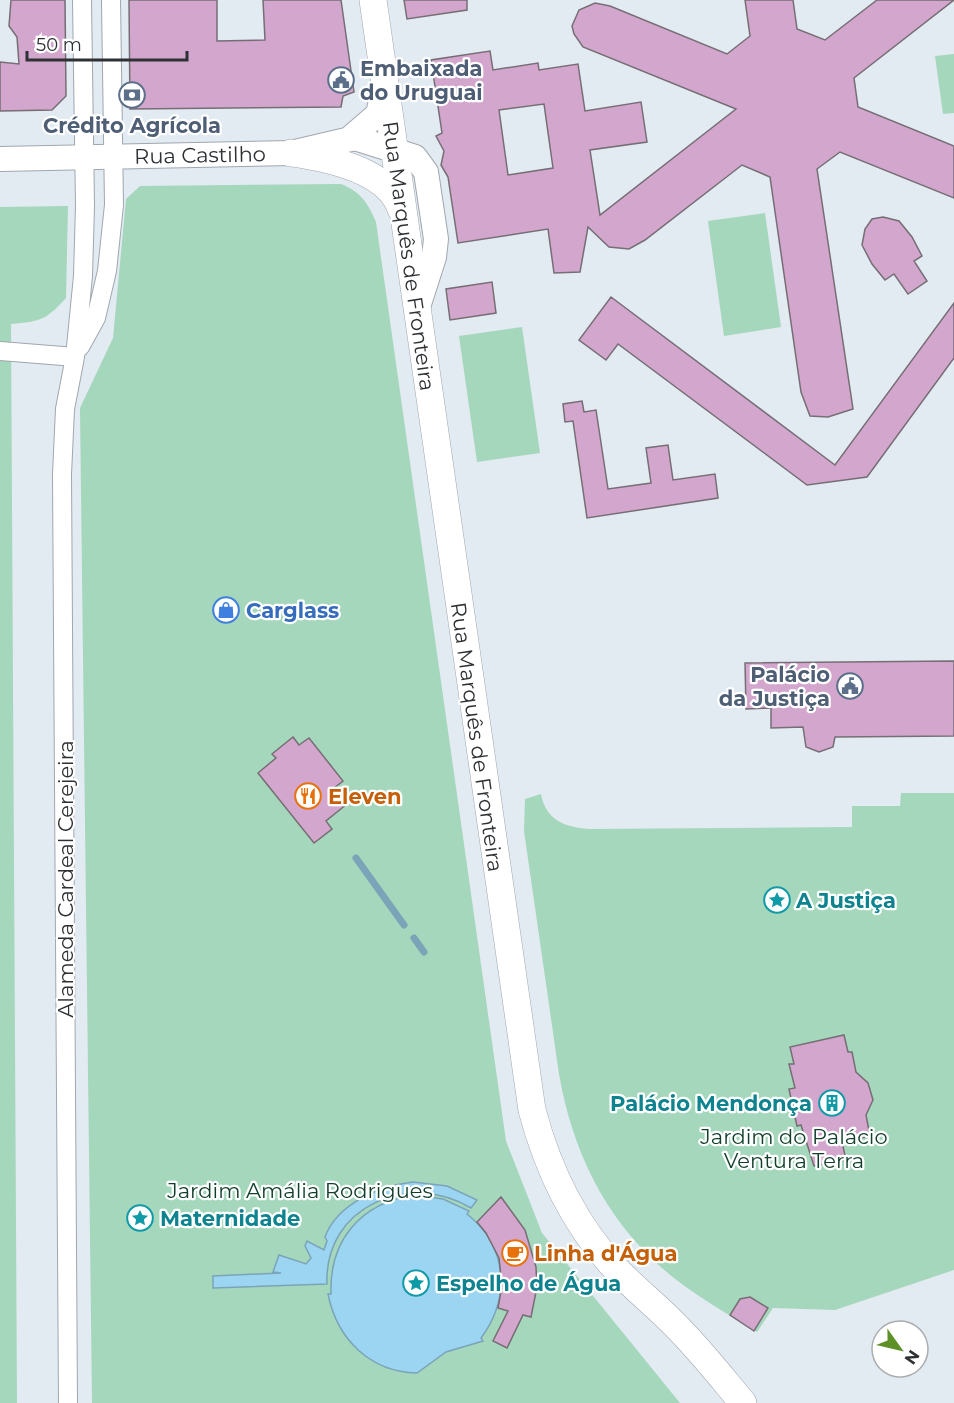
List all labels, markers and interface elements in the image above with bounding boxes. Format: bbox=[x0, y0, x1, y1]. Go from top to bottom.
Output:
scale bar bbox=[27, 24, 188, 62]
text: 50 m bbox=[36, 34, 82, 56]
place label: Embaixada do Uruguai bbox=[360, 56, 483, 105]
public building icon: Embaixada do Uruguai bbox=[326, 65, 356, 95]
bank icon: Crédito Agrícola bbox=[117, 80, 147, 110]
place label: Crédito Agrícola bbox=[43, 113, 221, 138]
street label: Rua Marquês de Fronteira bbox=[378, 120, 440, 392]
street label: Rua Castilho bbox=[134, 141, 266, 169]
shop icon: Carglass bbox=[211, 595, 241, 625]
place label: Carglass bbox=[246, 598, 339, 623]
street label: Rua Marquês de Fronteira bbox=[446, 601, 508, 873]
place label: Palácio da Justiça bbox=[719, 662, 830, 711]
public building icon: Palácio da Justiça bbox=[835, 671, 865, 701]
street label: Alameda Cardeal Cerejeira bbox=[53, 740, 78, 1018]
restaurant icon: Eleven bbox=[293, 781, 323, 811]
place label: Eleven bbox=[328, 784, 401, 809]
place icon: A Justiça bbox=[762, 885, 792, 915]
place label: A Justiça bbox=[795, 888, 896, 913]
building icon: Palácio Mendonça bbox=[817, 1088, 847, 1118]
place label: Palácio Mendonça bbox=[610, 1091, 812, 1116]
park label: Jardim do Palácio Ventura Terra bbox=[699, 1124, 888, 1173]
park label: Jardim Amália Rodrigues bbox=[166, 1178, 433, 1203]
place icon: Maternidade bbox=[125, 1203, 155, 1233]
place label: Maternidade bbox=[160, 1206, 300, 1231]
cafe icon: Linha d'Água bbox=[500, 1238, 530, 1268]
place label: Linha d'Água bbox=[534, 1241, 677, 1266]
place icon: Espelho de Água bbox=[401, 1268, 431, 1298]
place label: Espelho de Água bbox=[436, 1271, 621, 1296]
north arrow bbox=[870, 1319, 930, 1379]
text: N bbox=[901, 1346, 924, 1368]

